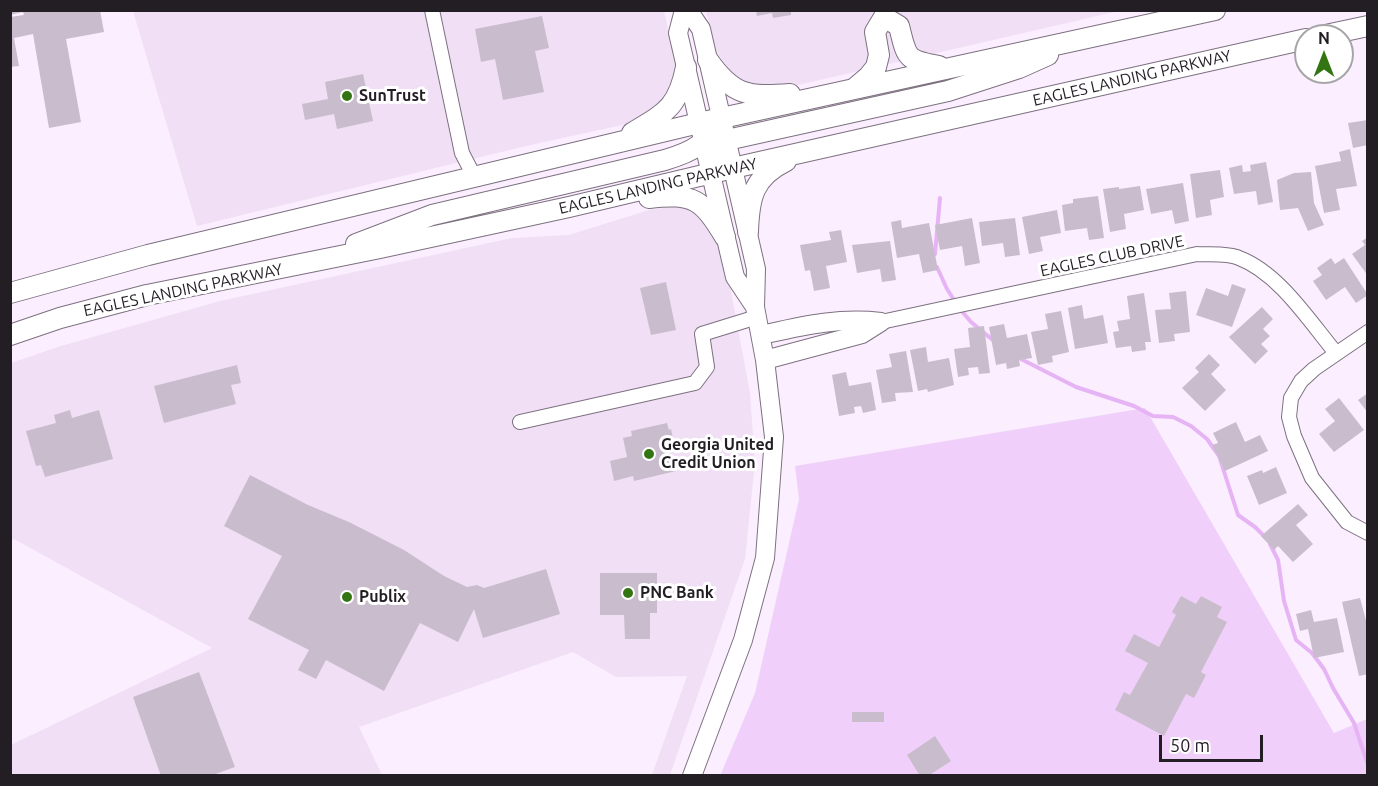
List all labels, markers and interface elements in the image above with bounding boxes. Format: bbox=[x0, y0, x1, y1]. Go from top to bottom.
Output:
north arrow bbox=[1294, 24, 1354, 84]
text: N bbox=[1318, 29, 1330, 47]
street label: EAGLES LANDING PARKWAY bbox=[1031, 46, 1233, 110]
place label: SunTrust bbox=[359, 86, 426, 106]
marker: SunTrust bbox=[340, 89, 354, 103]
street label: EAGLES LANDING PARKWAY bbox=[557, 154, 759, 218]
street label: EAGLES CLUB DRIVE bbox=[1038, 231, 1186, 281]
street label: EAGLES LANDING PARKWAY bbox=[82, 260, 284, 320]
place label: Georgia United Credit Union bbox=[661, 435, 774, 473]
marker: Georgia United Credit Union bbox=[642, 447, 656, 461]
place label: PNC Bank bbox=[640, 583, 714, 603]
marker: PNC Bank bbox=[621, 586, 635, 600]
place label: Publix bbox=[359, 587, 406, 607]
marker: Publix bbox=[340, 590, 354, 604]
scale bar bbox=[1162, 723, 1266, 761]
text: 50 m bbox=[1170, 735, 1210, 755]

